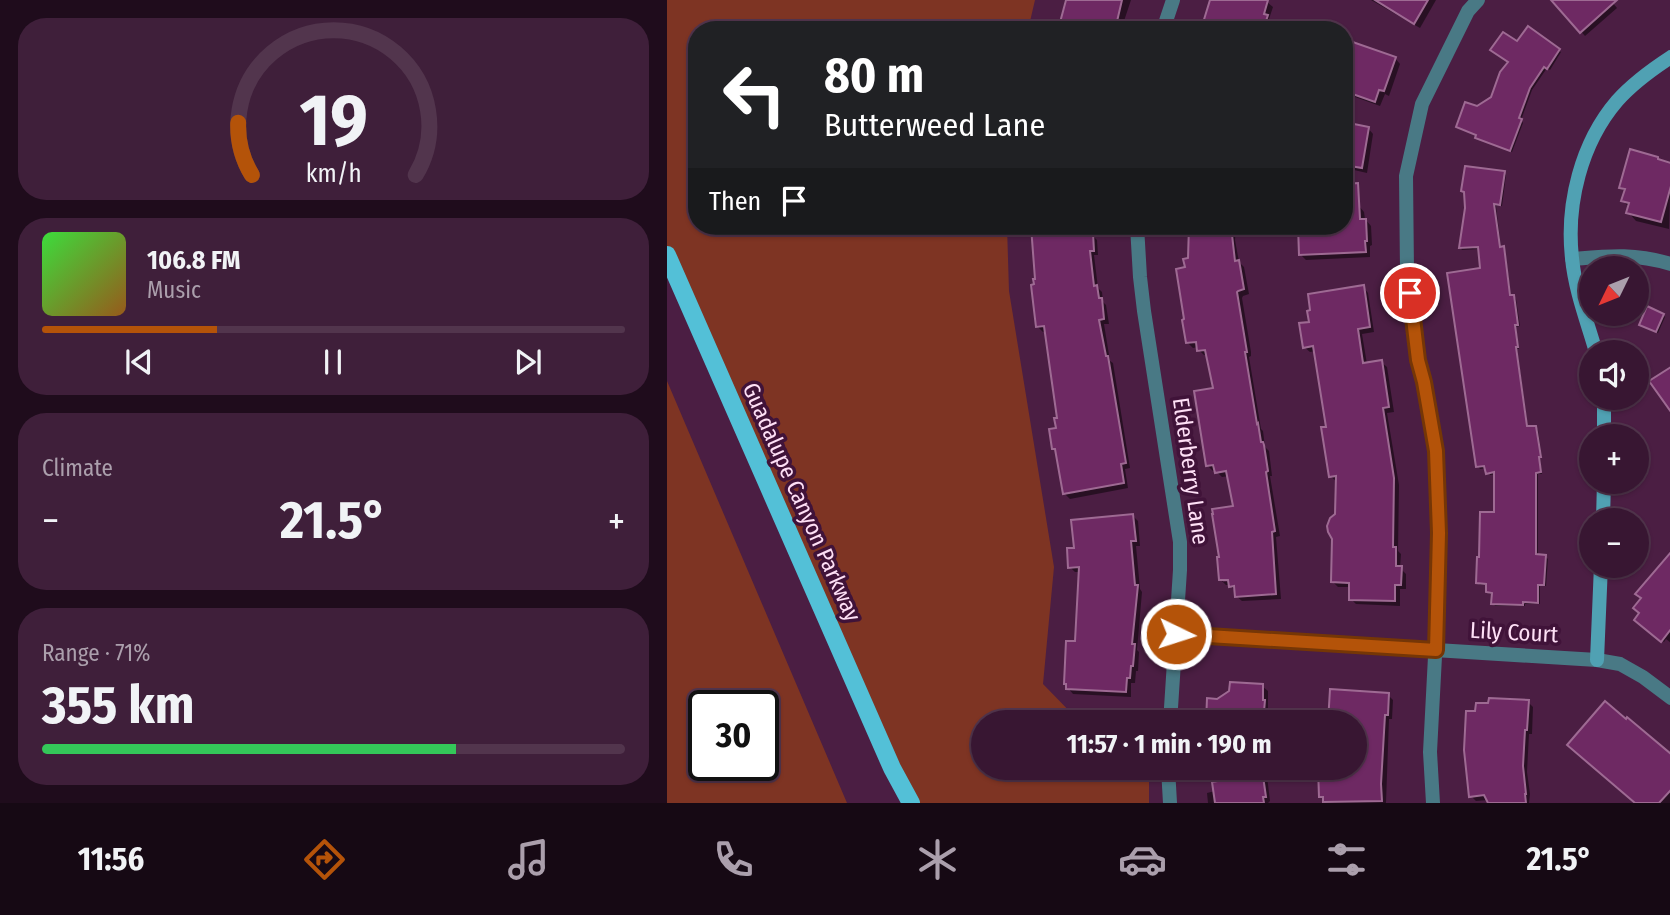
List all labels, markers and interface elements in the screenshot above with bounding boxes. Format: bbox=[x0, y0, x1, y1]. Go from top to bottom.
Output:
text: 80 m bbox=[824, 46, 924, 105]
icon: left bbox=[709, 49, 800, 140]
text: 19 bbox=[299, 77, 368, 164]
text: Butterweed Lane bbox=[824, 106, 1045, 144]
text: km/h bbox=[306, 159, 361, 189]
icon: arrive bbox=[775, 182, 813, 220]
text: Then bbox=[709, 186, 761, 217]
text: 106.8 FM bbox=[147, 245, 240, 276]
north arrow bbox=[1579, 256, 1649, 326]
map controls bbox=[1579, 256, 1649, 578]
pin bbox=[1380, 263, 1440, 323]
icon: arrive bbox=[1391, 274, 1429, 312]
text: Music bbox=[147, 276, 201, 304]
button: sound bbox=[1579, 340, 1649, 410]
icon: previous bbox=[120, 343, 158, 381]
icon: pause bbox=[314, 343, 352, 381]
icon: next bbox=[509, 343, 547, 381]
street label: Guadalupe Canyon Parkway bbox=[737, 378, 868, 626]
street label: Elderberry Lane bbox=[1167, 396, 1215, 546]
button: + bbox=[1579, 424, 1649, 494]
text: Climate bbox=[42, 454, 113, 482]
text: 21.5° bbox=[280, 489, 387, 552]
text: − bbox=[42, 498, 59, 544]
text: + bbox=[608, 498, 625, 544]
button: − bbox=[1579, 508, 1649, 578]
position arrow bbox=[1139, 597, 1213, 671]
street label: Lily Court bbox=[1469, 616, 1559, 648]
text: Range · 71% bbox=[42, 639, 150, 667]
text: 355 km bbox=[42, 674, 194, 737]
speed limit sign: 30 bbox=[688, 690, 779, 781]
text: 11:57 · 1 min · 190 m bbox=[1067, 729, 1271, 760]
icon: directions bbox=[300, 835, 349, 884]
icon: music bbox=[504, 835, 553, 884]
icon: phone bbox=[709, 835, 758, 884]
icon: climate bbox=[913, 835, 962, 884]
icon: car bbox=[1118, 835, 1167, 884]
icon: filters bbox=[1322, 835, 1371, 884]
text: 11:56 bbox=[78, 840, 144, 878]
text: 21.5° bbox=[1526, 840, 1592, 878]

